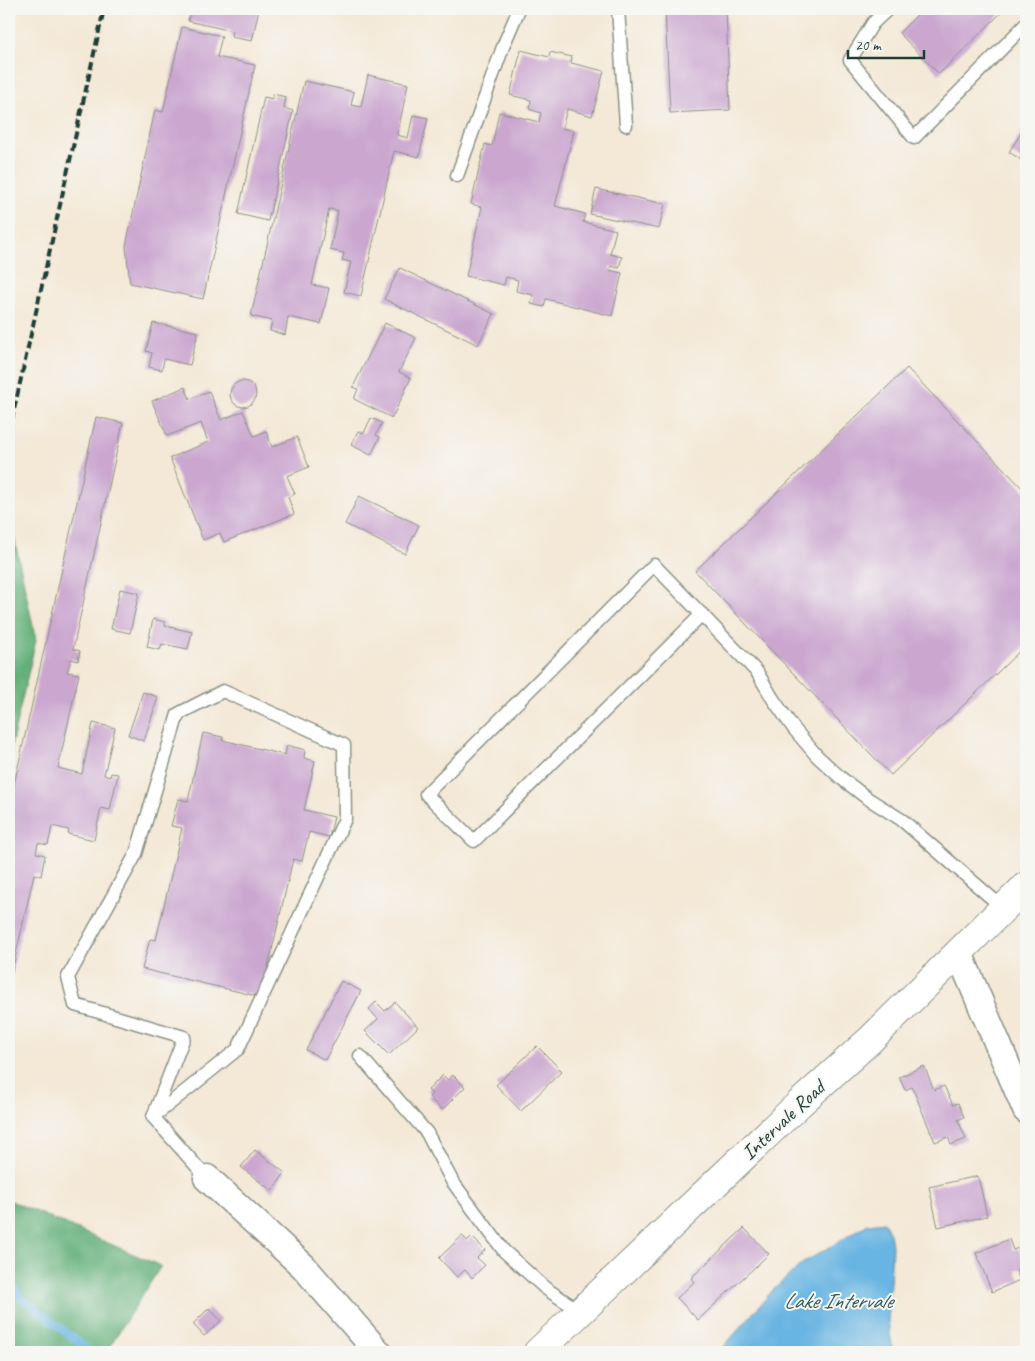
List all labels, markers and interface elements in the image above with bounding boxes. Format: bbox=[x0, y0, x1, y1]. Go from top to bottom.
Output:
scale bar bbox=[848, 28, 924, 60]
text: 20 m bbox=[855, 36, 882, 55]
street label: Intervale Road bbox=[736, 1073, 832, 1165]
water label: Lake Intervale bbox=[784, 1287, 896, 1315]

